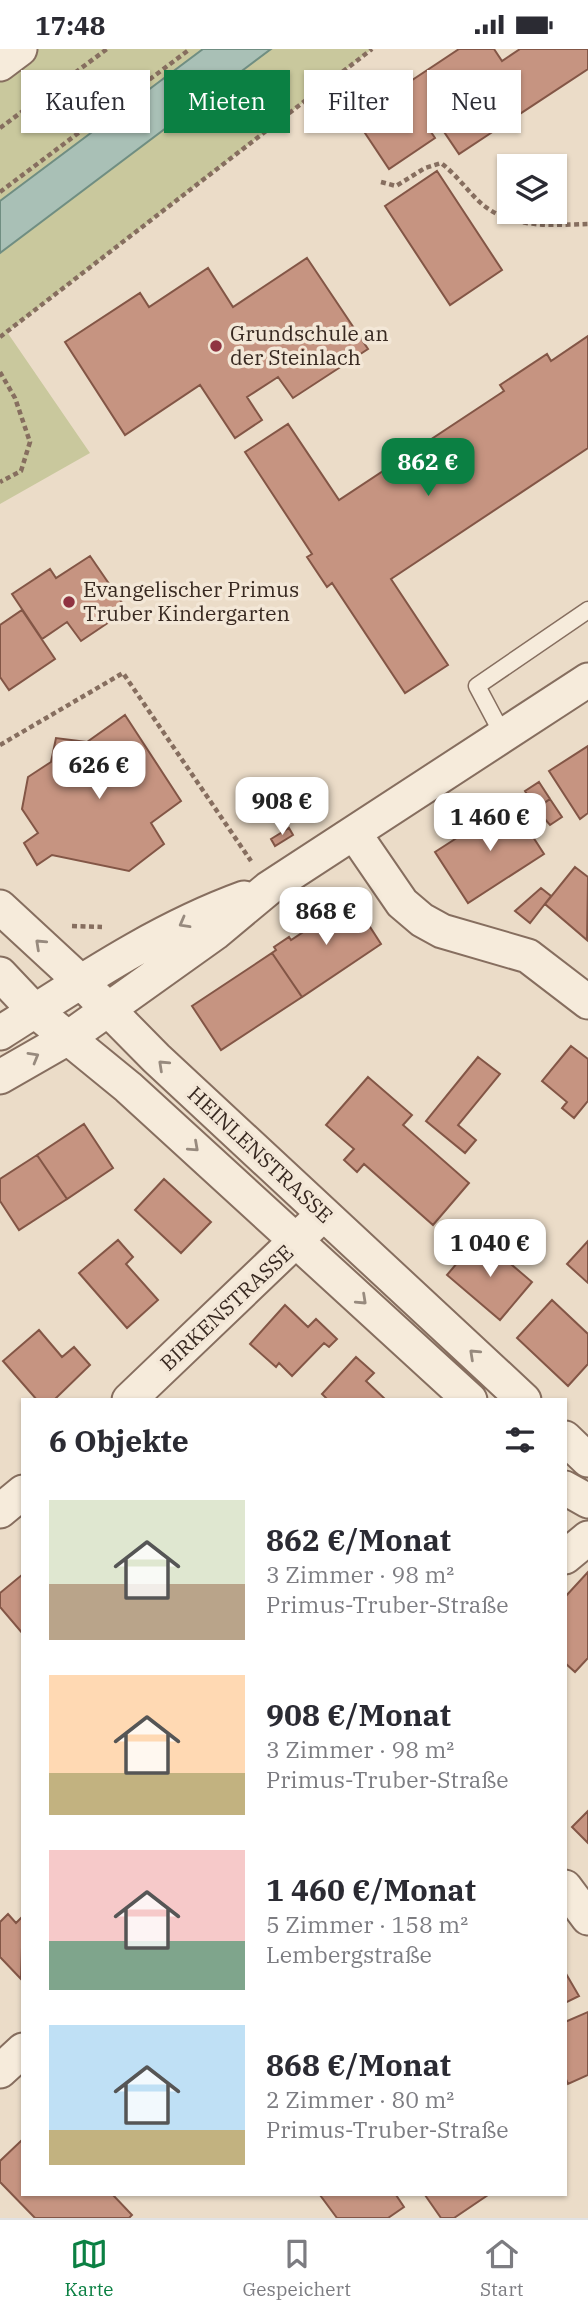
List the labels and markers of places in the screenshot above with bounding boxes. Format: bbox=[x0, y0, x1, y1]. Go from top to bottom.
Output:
place label: Grundschule an der Steinlach bbox=[230, 319, 389, 371]
marker: Grundschule an der Steinlach bbox=[208, 338, 224, 354]
pin: 862 € bbox=[379, 439, 477, 498]
place label: Evangelischer Primus Truber Kindergarten bbox=[83, 575, 299, 627]
marker: Evangelischer Primus Truber Kindergarten bbox=[61, 594, 77, 610]
pin: 626 € bbox=[50, 741, 148, 801]
pin: 908 € bbox=[233, 777, 331, 837]
pin: 1 460 € bbox=[425, 793, 555, 853]
pin: 868 € bbox=[277, 887, 375, 947]
pin: 1 040 € bbox=[425, 1219, 555, 1279]

